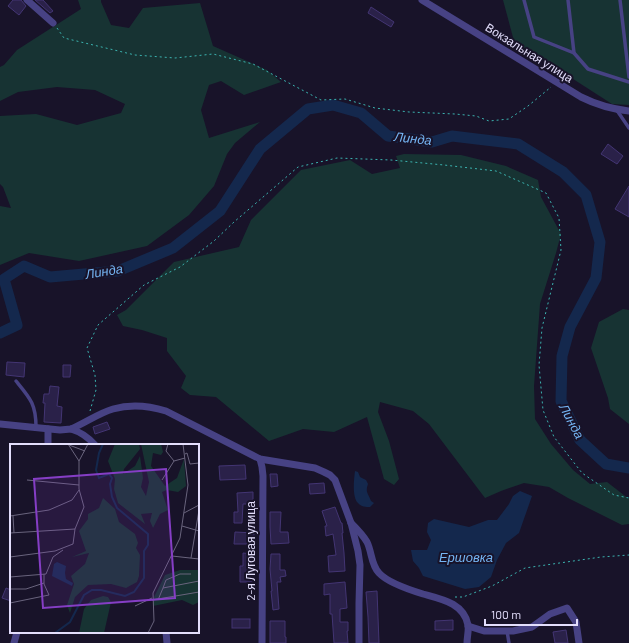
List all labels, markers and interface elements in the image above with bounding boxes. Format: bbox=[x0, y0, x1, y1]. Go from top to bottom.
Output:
street label: Вокзальная улица bbox=[483, 20, 576, 86]
water label: Линда bbox=[392, 128, 433, 148]
water label: Линда bbox=[83, 260, 124, 282]
water label: Линда bbox=[556, 400, 588, 441]
inset map bbox=[10, 444, 199, 633]
street label: 2-я Луговая улица bbox=[243, 501, 258, 601]
water label: Ершовка bbox=[439, 549, 493, 565]
scale bar bbox=[485, 601, 577, 627]
text: 100 m bbox=[491, 607, 521, 621]

